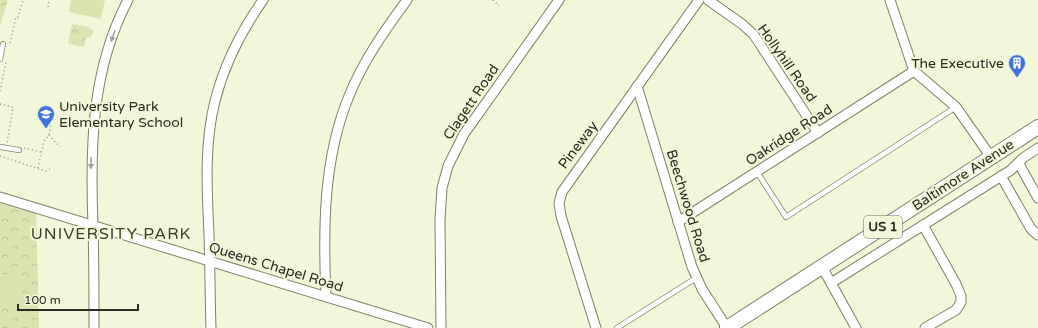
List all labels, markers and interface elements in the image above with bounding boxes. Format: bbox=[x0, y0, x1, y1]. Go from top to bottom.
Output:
street label: Hollyhill Road bbox=[754, 21, 820, 105]
one-way arrow bbox=[110, 30, 116, 42]
building icon: The Executive bbox=[1007, 53, 1027, 78]
place label: The Executive bbox=[911, 55, 1004, 72]
street label: Clagett Road bbox=[440, 61, 502, 143]
place label: University Park Elementary School bbox=[59, 98, 183, 131]
street label: Oakridge Road bbox=[742, 101, 836, 169]
school or university icon: University Park Elementary School bbox=[36, 104, 56, 129]
street label: Pineway bbox=[555, 117, 602, 172]
street label: Baltimore Avenue bbox=[909, 136, 1017, 214]
street label: Beechwood Road bbox=[663, 148, 713, 264]
one-way arrow bbox=[88, 157, 94, 170]
road number: US 1 bbox=[864, 216, 902, 238]
district label: UNIVERSITY PARK bbox=[31, 224, 191, 244]
street label: Queens Chapel Road bbox=[207, 238, 345, 296]
scale bar bbox=[18, 286, 138, 312]
text: 100 m bbox=[24, 293, 61, 307]

